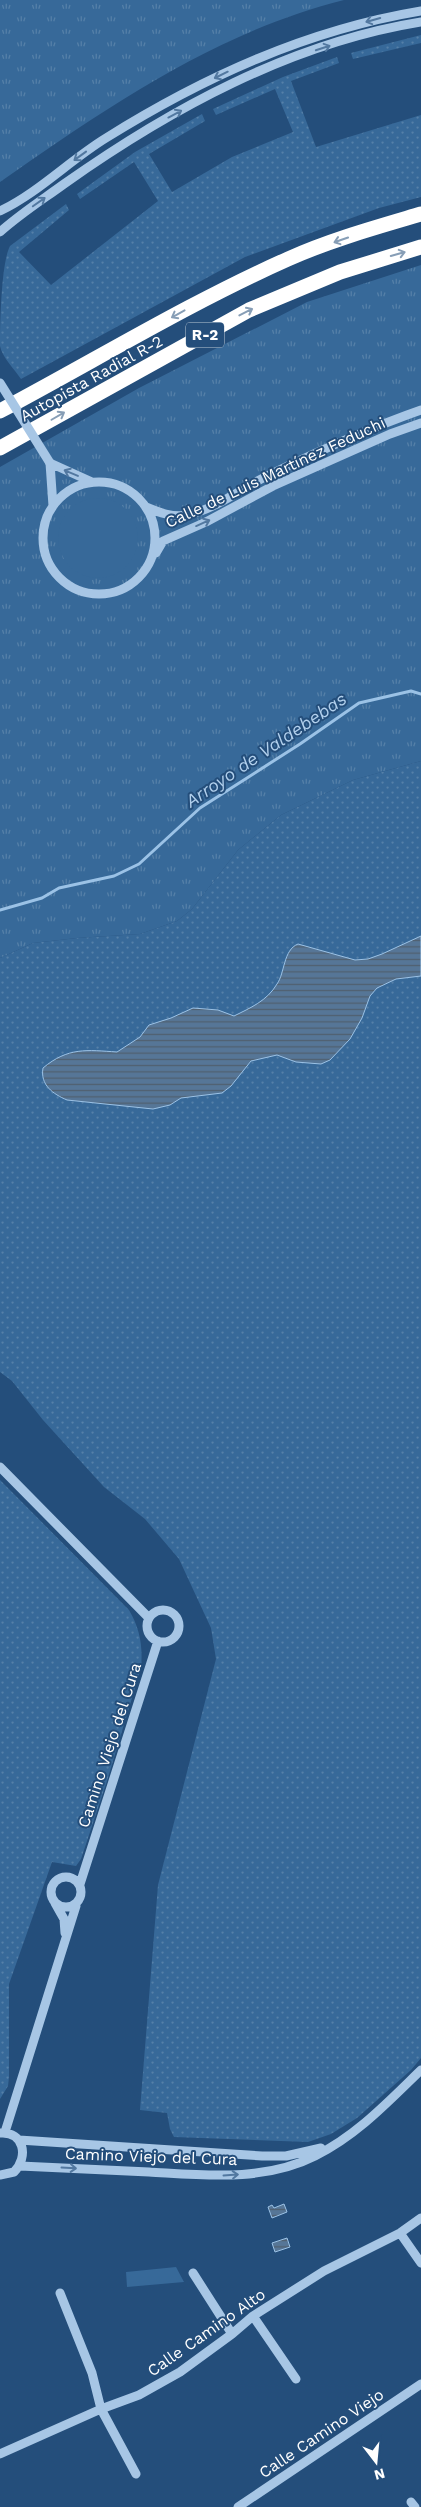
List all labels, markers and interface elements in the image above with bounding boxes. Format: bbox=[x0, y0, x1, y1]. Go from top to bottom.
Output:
one-way arrow bbox=[366, 16, 382, 25]
one-way arrow bbox=[314, 42, 330, 52]
one-way arrow bbox=[214, 71, 229, 81]
one-way arrow bbox=[167, 109, 182, 119]
one-way arrow bbox=[73, 151, 87, 161]
one-way arrow bbox=[31, 197, 45, 207]
one-way arrow bbox=[334, 236, 350, 245]
one-way arrow bbox=[389, 249, 405, 258]
one-way arrow bbox=[239, 307, 254, 317]
one-way arrow bbox=[170, 309, 185, 319]
road number: R-2 bbox=[186, 322, 224, 348]
street label: Autopista Radial R-2 bbox=[17, 331, 166, 426]
one-way arrow bbox=[51, 411, 66, 421]
street label: Calle de Luis Martínez Feduchi bbox=[162, 413, 388, 532]
one-way arrow bbox=[64, 468, 79, 477]
one-way arrow bbox=[196, 517, 211, 527]
water label: Arroyo de Valdebebas bbox=[180, 688, 350, 812]
street label: Camino Viejo del Cura bbox=[74, 1660, 145, 1830]
street label: Camino Viejo del Cura bbox=[65, 2144, 237, 2169]
one-way arrow bbox=[60, 2164, 76, 2173]
one-way arrow bbox=[223, 2170, 239, 2179]
street label: Calle Camino Alto bbox=[144, 2285, 269, 2380]
street label: Calle Camino Viejo bbox=[255, 2385, 387, 2482]
north arrow bbox=[351, 2437, 401, 2487]
text: N bbox=[372, 2465, 387, 2484]

